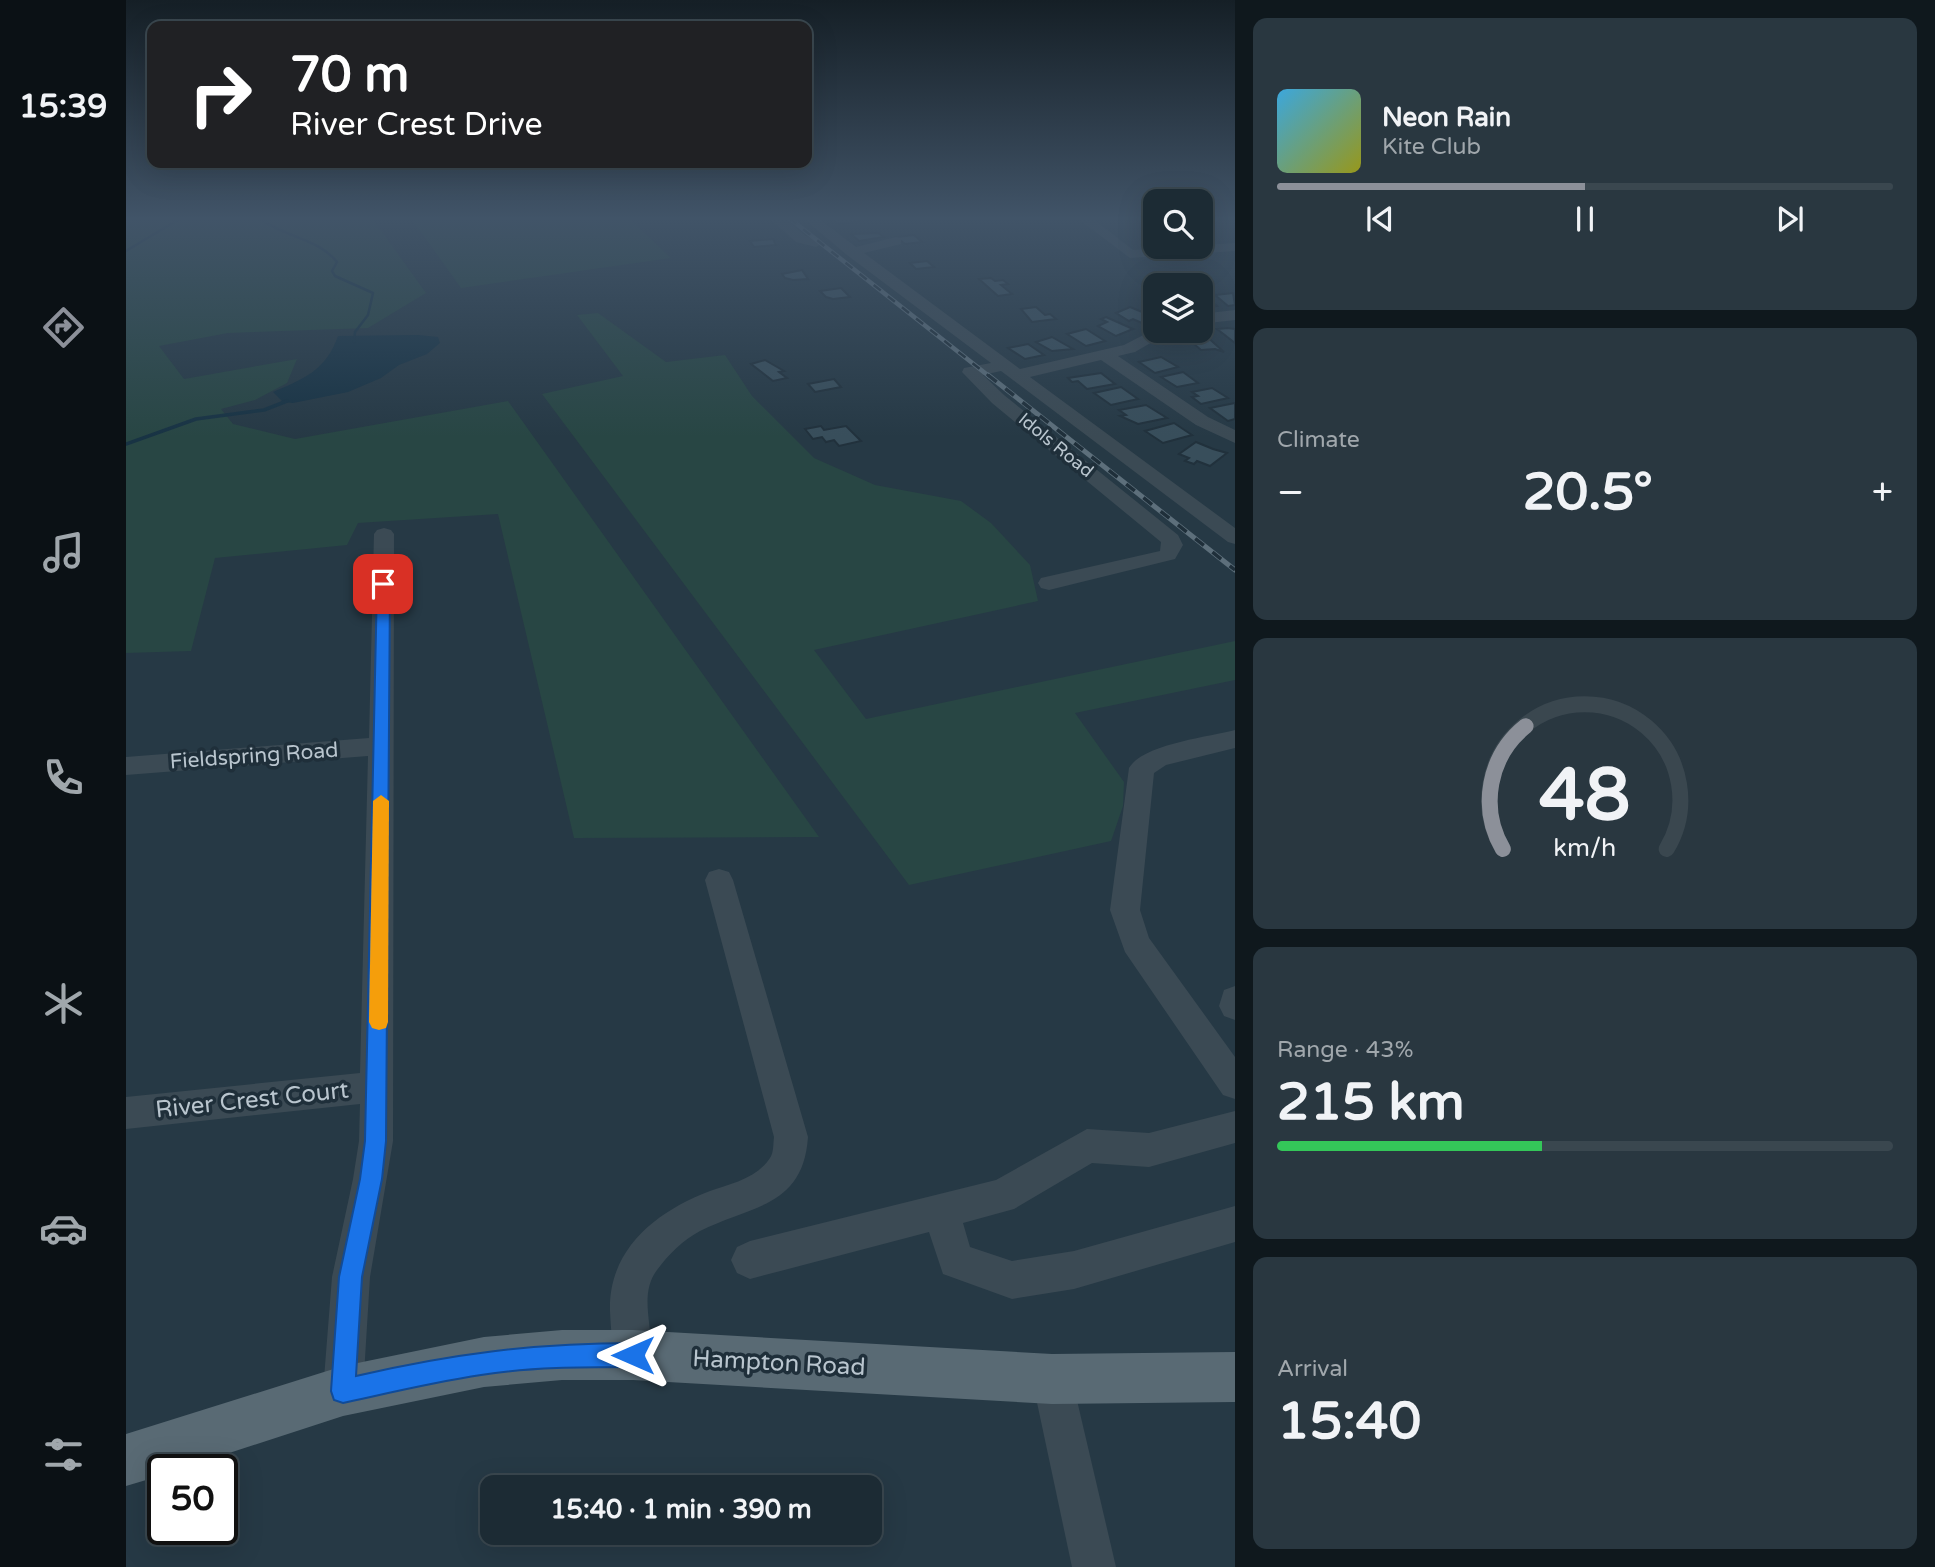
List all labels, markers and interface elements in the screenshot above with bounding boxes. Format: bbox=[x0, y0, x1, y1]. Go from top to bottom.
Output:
text: 70 m bbox=[290, 46, 409, 105]
icon: right bbox=[175, 49, 266, 140]
text: 15:39 bbox=[19, 88, 107, 126]
text: Neon Rain bbox=[1382, 102, 1511, 133]
text: River Crest Drive bbox=[290, 106, 543, 144]
text: Kite Club bbox=[1382, 133, 1481, 161]
map controls bbox=[1143, 189, 1213, 343]
button: search bbox=[1143, 189, 1213, 259]
icon: previous bbox=[1361, 200, 1399, 238]
icon: pause bbox=[1566, 200, 1604, 238]
icon: next bbox=[1771, 200, 1809, 238]
button: layers bbox=[1143, 273, 1213, 343]
icon: directions bbox=[39, 303, 88, 352]
street label: Idols Road bbox=[1014, 408, 1098, 482]
text: Climate bbox=[1277, 426, 1360, 454]
text: 20.5° bbox=[1523, 461, 1653, 524]
text: − bbox=[1277, 470, 1304, 516]
text: + bbox=[1872, 470, 1893, 516]
icon: music bbox=[39, 528, 88, 577]
pin bbox=[353, 554, 413, 614]
icon: arrive bbox=[364, 565, 402, 603]
street label: Fieldspring Road bbox=[169, 738, 339, 774]
icon: phone bbox=[39, 753, 88, 802]
text: 48 bbox=[1539, 753, 1631, 841]
text: km/h bbox=[1554, 833, 1616, 863]
icon: climate bbox=[39, 979, 88, 1028]
text: Range · 43% bbox=[1277, 1036, 1413, 1064]
text: 215 km bbox=[1277, 1071, 1465, 1134]
street label: River Crest Court bbox=[154, 1075, 350, 1125]
icon: car bbox=[39, 1204, 88, 1253]
position arrow bbox=[596, 1318, 670, 1392]
street label: Hampton Road bbox=[692, 1344, 866, 1382]
text: Arrival bbox=[1277, 1355, 1348, 1383]
text: 15:40 bbox=[1277, 1390, 1421, 1453]
icon: filters bbox=[39, 1430, 88, 1479]
speed limit sign: 50 bbox=[147, 1454, 238, 1545]
text: 15:40 · 1 min · 390 m bbox=[550, 1494, 812, 1525]

